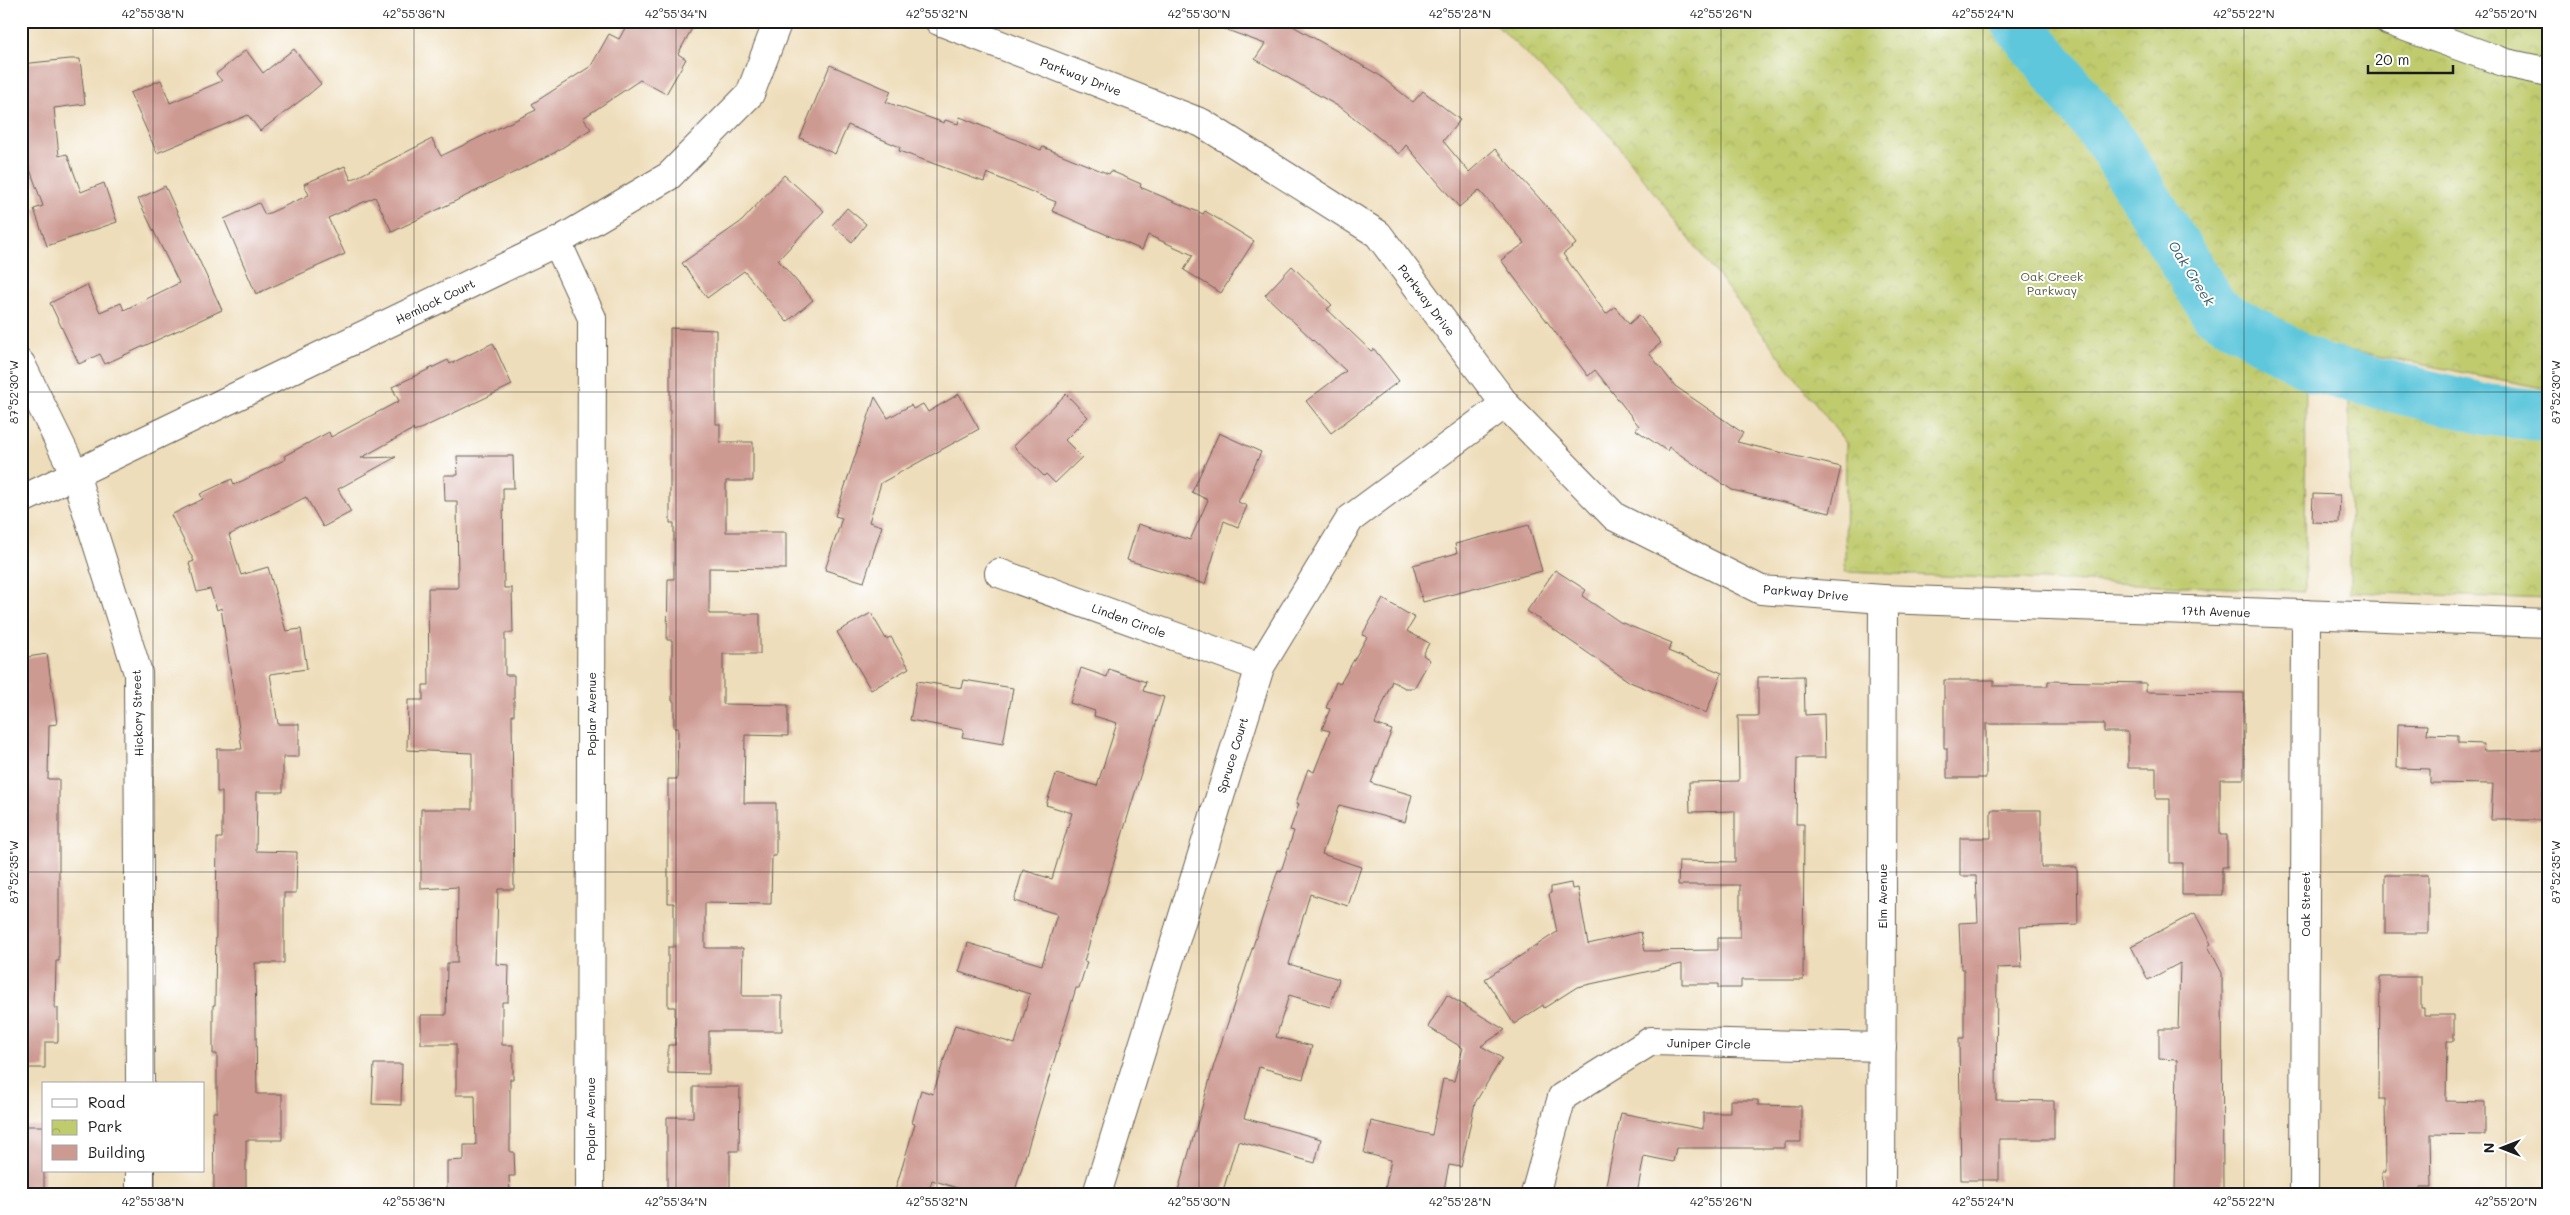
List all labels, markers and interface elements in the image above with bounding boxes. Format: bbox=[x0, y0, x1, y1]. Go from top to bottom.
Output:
text: 42°55'38"N bbox=[122, 5, 184, 21]
text: 42°55'36"N bbox=[383, 5, 445, 21]
text: 42°55'34"N bbox=[645, 5, 707, 21]
text: 42°55'32"N bbox=[906, 5, 968, 21]
text: 42°55'30"N bbox=[1168, 5, 1230, 21]
text: 42°55'28"N bbox=[1429, 5, 1491, 21]
text: 42°55'26"N bbox=[1690, 5, 1752, 21]
text: 42°55'24"N bbox=[1952, 5, 2014, 21]
text: 42°55'22"N bbox=[2213, 5, 2275, 21]
text: 42°55'20"N bbox=[2475, 5, 2537, 21]
scale bar bbox=[2368, 42, 2452, 74]
text: 20 m bbox=[2375, 49, 2409, 69]
street label: Parkway Drive bbox=[1038, 53, 1124, 99]
water label: Oak Creek bbox=[2164, 237, 2220, 310]
street label: Parkway Drive bbox=[1395, 261, 1459, 339]
park label: Oak Creek Parkway bbox=[2020, 268, 2084, 298]
street label: Hemlock Court bbox=[393, 275, 477, 327]
text: 87°52'30"W bbox=[5, 360, 21, 424]
text: 87°52'30"W bbox=[2547, 360, 2563, 424]
street label: Parkway Drive bbox=[1763, 580, 1849, 604]
street label: Linden Circle bbox=[1090, 599, 1168, 641]
street label: 17th Avenue bbox=[2181, 602, 2251, 620]
street label: Hickory Street bbox=[127, 669, 147, 757]
street label: Poplar Avenue bbox=[583, 672, 599, 756]
street label: Spruce Court bbox=[1213, 715, 1251, 795]
text: 87°52'35"W bbox=[5, 840, 21, 904]
text: 87°52'35"W bbox=[2547, 840, 2563, 904]
street label: Elm Avenue bbox=[1874, 864, 1890, 928]
street label: Oak Street bbox=[2297, 871, 2313, 937]
street label: Juniper Circle bbox=[1667, 1034, 1751, 1052]
street label: Poplar Avenue bbox=[582, 1077, 598, 1161]
legend bbox=[42, 1082, 205, 1172]
text: Road bbox=[88, 1092, 125, 1112]
text: Park bbox=[88, 1116, 122, 1136]
north arrow bbox=[2478, 1122, 2528, 1172]
text: Building bbox=[88, 1142, 145, 1162]
text: N bbox=[2479, 1143, 2498, 1153]
text: 42°55'38"N bbox=[122, 1193, 184, 1209]
text: 42°55'36"N bbox=[383, 1193, 445, 1209]
text: 42°55'34"N bbox=[645, 1193, 707, 1209]
text: 42°55'32"N bbox=[906, 1193, 968, 1209]
text: 42°55'30"N bbox=[1168, 1193, 1230, 1209]
text: 42°55'28"N bbox=[1429, 1193, 1491, 1209]
text: 42°55'26"N bbox=[1690, 1193, 1752, 1209]
text: 42°55'24"N bbox=[1952, 1193, 2014, 1209]
text: 42°55'22"N bbox=[2213, 1193, 2275, 1209]
text: 42°55'20"N bbox=[2475, 1193, 2537, 1209]

